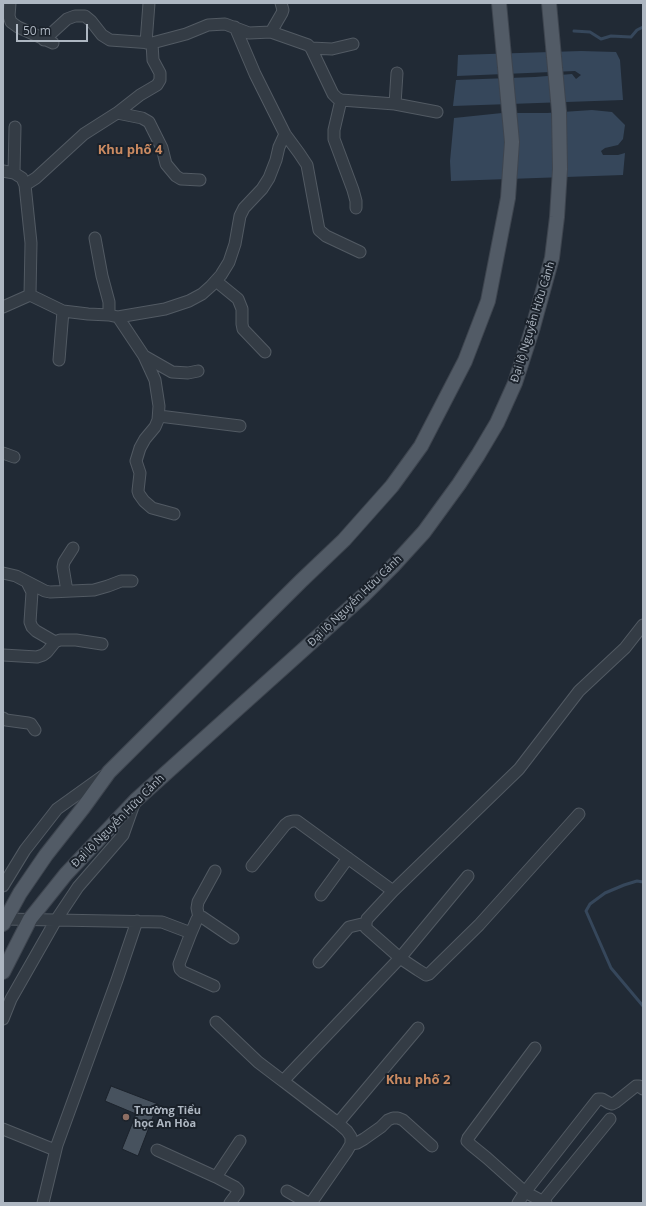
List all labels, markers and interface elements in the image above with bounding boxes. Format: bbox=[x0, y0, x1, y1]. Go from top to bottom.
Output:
scale bar bbox=[18, 16, 90, 42]
text: 50 m bbox=[23, 22, 51, 39]
district label: Khu phố 4 bbox=[98, 142, 162, 158]
street label: Đại lộ Nguyễn Hữu Cảnh bbox=[508, 260, 558, 384]
street label: Đại lộ Nguyễn Hữu Cảnh bbox=[305, 553, 405, 649]
street label: Đại lộ Nguyễn Hữu Cảnh bbox=[69, 772, 167, 870]
district label: Khu phố 2 bbox=[386, 1072, 450, 1088]
place label: Trường Tiểu học An Hòa bbox=[134, 1104, 201, 1130]
marker: Trường Tiểu học An Hòa bbox=[121, 1112, 131, 1122]

